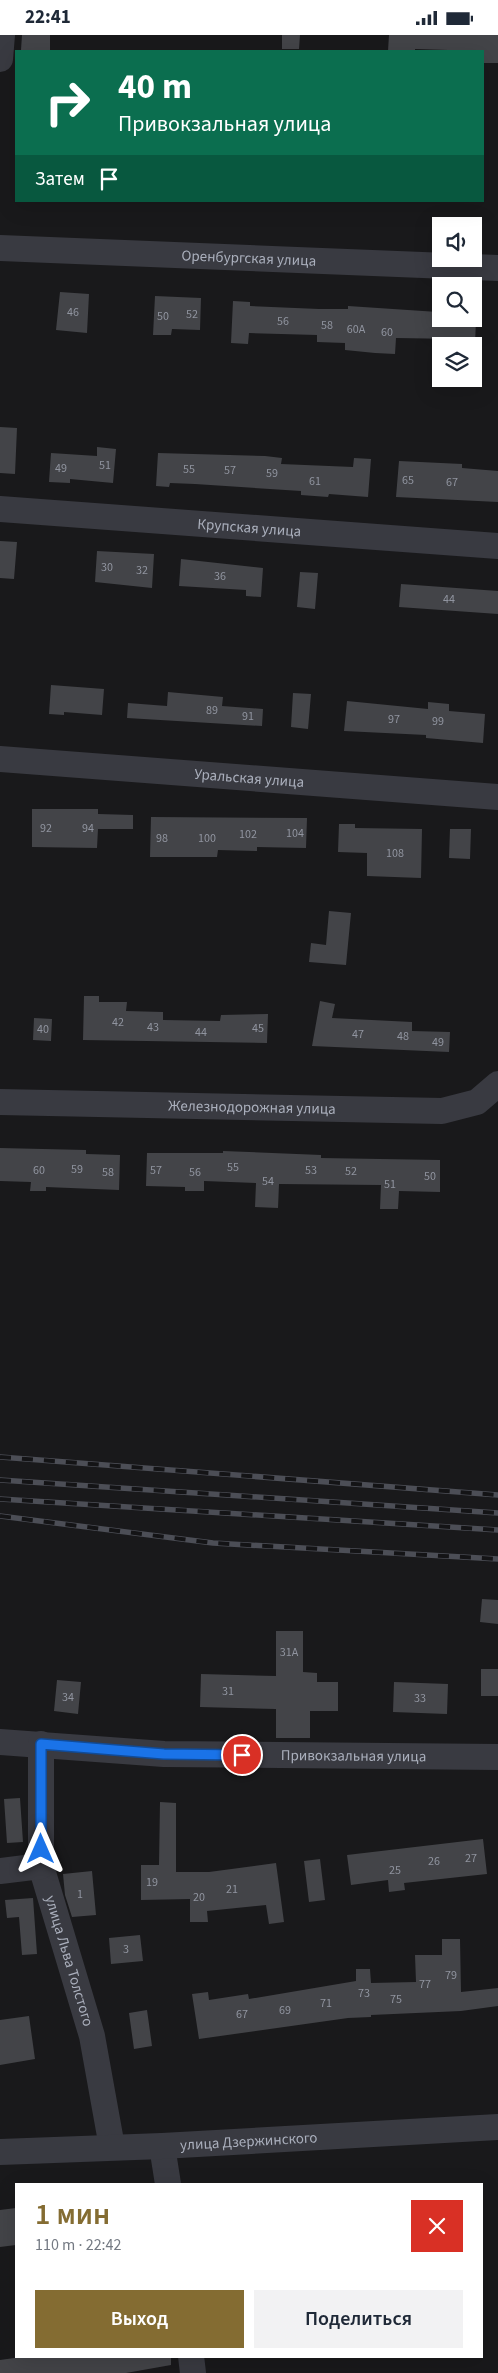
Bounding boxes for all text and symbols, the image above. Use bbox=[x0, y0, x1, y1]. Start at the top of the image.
text: 22:41 bbox=[25, 4, 71, 31]
text: 40 m bbox=[118, 62, 192, 112]
icon: right bbox=[35, 70, 100, 135]
text: Привокзальная улица bbox=[118, 108, 331, 140]
icon: arrive bbox=[95, 165, 123, 193]
text: Затем bbox=[35, 166, 85, 193]
map controls bbox=[432, 217, 482, 387]
button: sound bbox=[432, 217, 482, 267]
street label: Оренбургская улица bbox=[181, 245, 317, 271]
button: search bbox=[432, 277, 482, 327]
house number: 46 bbox=[67, 304, 79, 321]
house number: 52 bbox=[186, 306, 198, 323]
house number: 50 bbox=[157, 308, 169, 325]
house number: 56 bbox=[277, 313, 289, 330]
house number: 58 bbox=[321, 317, 333, 334]
house number: 60А bbox=[347, 321, 366, 338]
house number: 60 bbox=[381, 324, 393, 341]
button: layers bbox=[432, 337, 482, 387]
house number: 51 bbox=[99, 457, 111, 474]
house number: 49 bbox=[55, 460, 67, 477]
house number: 55 bbox=[183, 461, 195, 478]
house number: 57 bbox=[224, 462, 236, 479]
house number: 59 bbox=[266, 465, 278, 482]
house number: 65 bbox=[402, 472, 414, 489]
house number: 61 bbox=[309, 473, 321, 490]
house number: 67 bbox=[446, 474, 458, 491]
street label: Крупская улица bbox=[197, 513, 302, 542]
house number: 30 bbox=[101, 559, 113, 576]
house number: 32 bbox=[136, 562, 148, 579]
house number: 36 bbox=[214, 568, 226, 585]
house number: 44 bbox=[443, 591, 455, 608]
house number: 89 bbox=[206, 702, 218, 719]
house number: 91 bbox=[242, 708, 254, 725]
house number: 97 bbox=[388, 711, 400, 728]
house number: 99 bbox=[432, 713, 444, 730]
street label: Уральская улица bbox=[194, 763, 305, 793]
house number: 92 bbox=[40, 820, 52, 837]
house number: 94 bbox=[82, 820, 94, 837]
house number: 104 bbox=[286, 825, 304, 842]
house number: 102 bbox=[239, 826, 257, 843]
house number: 98 bbox=[156, 830, 168, 847]
house number: 100 bbox=[198, 830, 216, 847]
house number: 108 bbox=[386, 845, 404, 862]
house number: 42 bbox=[112, 1014, 124, 1031]
house number: 43 bbox=[147, 1019, 159, 1036]
house number: 45 bbox=[252, 1020, 264, 1037]
house number: 40 bbox=[37, 1021, 49, 1038]
house number: 44 bbox=[195, 1024, 207, 1041]
house number: 47 bbox=[352, 1026, 364, 1043]
house number: 48 bbox=[397, 1028, 409, 1045]
house number: 49 bbox=[432, 1034, 444, 1051]
street label: Железнодорожная улица bbox=[168, 1095, 336, 1119]
house number: 55 bbox=[227, 1159, 239, 1176]
house number: 59 bbox=[71, 1161, 83, 1178]
house number: 60 bbox=[33, 1162, 45, 1179]
house number: 57 bbox=[150, 1162, 162, 1179]
house number: 53 bbox=[305, 1162, 317, 1179]
house number: 52 bbox=[345, 1163, 357, 1180]
house number: 58 bbox=[102, 1164, 114, 1181]
house number: 56 bbox=[189, 1164, 201, 1181]
house number: 50 bbox=[424, 1168, 436, 1185]
house number: 54 bbox=[262, 1173, 274, 1190]
house number: 51 bbox=[384, 1176, 396, 1193]
house number: 31А bbox=[280, 1644, 299, 1661]
house number: 31 bbox=[222, 1683, 234, 1700]
house number: 34 bbox=[62, 1689, 74, 1706]
house number: 33 bbox=[414, 1690, 426, 1707]
pin bbox=[221, 1734, 263, 1776]
icon: arrive bbox=[228, 1741, 256, 1769]
street label: Привокзальная улица bbox=[281, 1745, 426, 1767]
position arrow bbox=[14, 1822, 66, 1874]
house number: 27 bbox=[465, 1850, 477, 1867]
house number: 26 bbox=[428, 1853, 440, 1870]
house number: 25 bbox=[389, 1862, 401, 1879]
house number: 19 bbox=[146, 1874, 158, 1891]
house number: 21 bbox=[226, 1881, 238, 1898]
house number: 1 bbox=[77, 1886, 83, 1903]
house number: 20 bbox=[193, 1889, 205, 1906]
street label: улица Льва Толстого bbox=[40, 1893, 99, 2029]
house number: 3 bbox=[123, 1941, 129, 1958]
house number: 79 bbox=[445, 1967, 457, 1984]
house number: 77 bbox=[419, 1976, 431, 1993]
house number: 73 bbox=[358, 1985, 370, 2002]
house number: 75 bbox=[390, 1991, 402, 2008]
house number: 71 bbox=[320, 1995, 332, 2012]
house number: 69 bbox=[279, 2002, 291, 2019]
house number: 67 bbox=[236, 2006, 248, 2023]
street label: улица Дзержинского bbox=[179, 2127, 318, 2155]
text: 1 мин bbox=[35, 2193, 110, 2236]
button: close bbox=[411, 2200, 463, 2252]
text: 110 m · 22:42 bbox=[35, 2234, 122, 2256]
button: Выход bbox=[35, 2290, 244, 2348]
button: Поделиться bbox=[254, 2290, 463, 2348]

